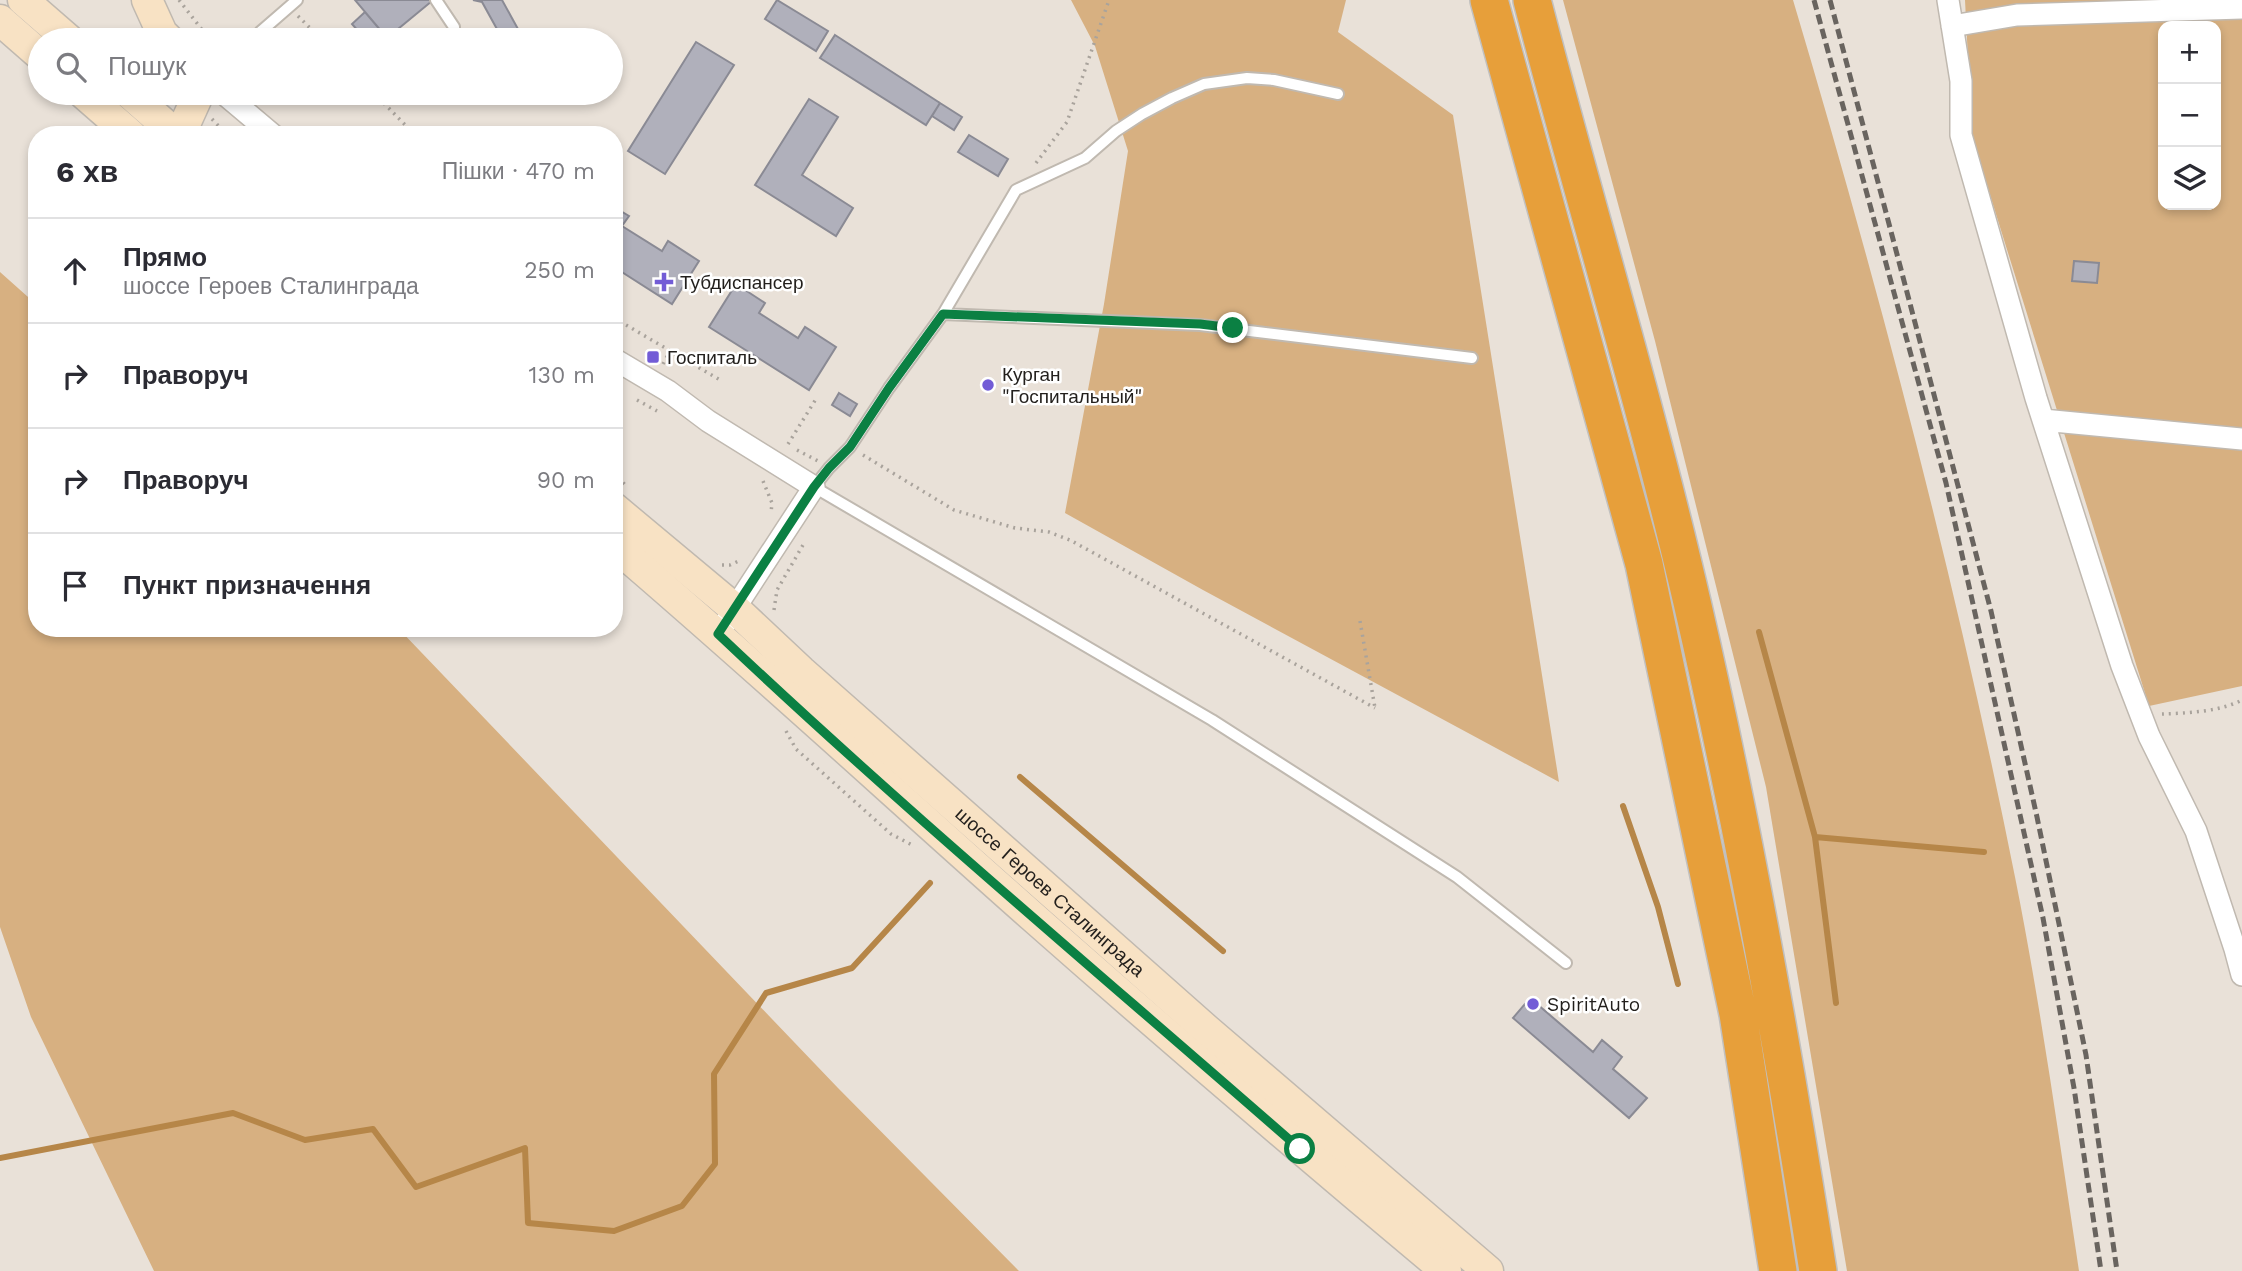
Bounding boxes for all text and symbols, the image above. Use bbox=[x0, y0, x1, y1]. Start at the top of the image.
map controls bbox=[2158, 21, 2221, 210]
button: + bbox=[2158, 21, 2221, 84]
search box bbox=[28, 28, 623, 105]
icon: search bbox=[52, 48, 90, 86]
text: Пошук bbox=[108, 51, 186, 81]
button: − bbox=[2158, 84, 2221, 147]
button: layers bbox=[2158, 147, 2221, 210]
text: 6 хв bbox=[56, 154, 118, 189]
text: Пішки · 470 m bbox=[442, 158, 595, 185]
text: Прямо bbox=[123, 242, 207, 272]
icon: ahead bbox=[56, 252, 94, 290]
text: 250 m bbox=[524, 257, 595, 284]
place label: Тубдиспансер bbox=[680, 271, 803, 294]
marker: Тубдиспансер bbox=[654, 272, 674, 292]
text: шоссе Героев Сталинграда bbox=[123, 273, 419, 300]
route end bbox=[1217, 312, 1248, 343]
place label: Госпиталь bbox=[667, 346, 757, 369]
marker: Госпиталь bbox=[645, 349, 661, 365]
icon: right bbox=[56, 357, 94, 395]
text: Праворуч bbox=[123, 360, 249, 390]
text: 130 m bbox=[529, 362, 595, 389]
place label: Курган "Госпитальный" bbox=[1002, 363, 1142, 408]
marker: Курган "Госпитальный" bbox=[980, 377, 996, 393]
icon: right bbox=[56, 462, 94, 500]
text: Праворуч bbox=[123, 465, 249, 495]
text: 90 m bbox=[537, 467, 595, 494]
icon: arrive bbox=[56, 567, 94, 605]
text: Пункт призначення bbox=[123, 570, 371, 600]
street label: шоссе Героев Сталинграда bbox=[951, 802, 1150, 982]
place label: SpiritAuto bbox=[1547, 993, 1640, 1016]
marker: SpiritAuto bbox=[1525, 996, 1541, 1012]
route start bbox=[1284, 1133, 1315, 1164]

